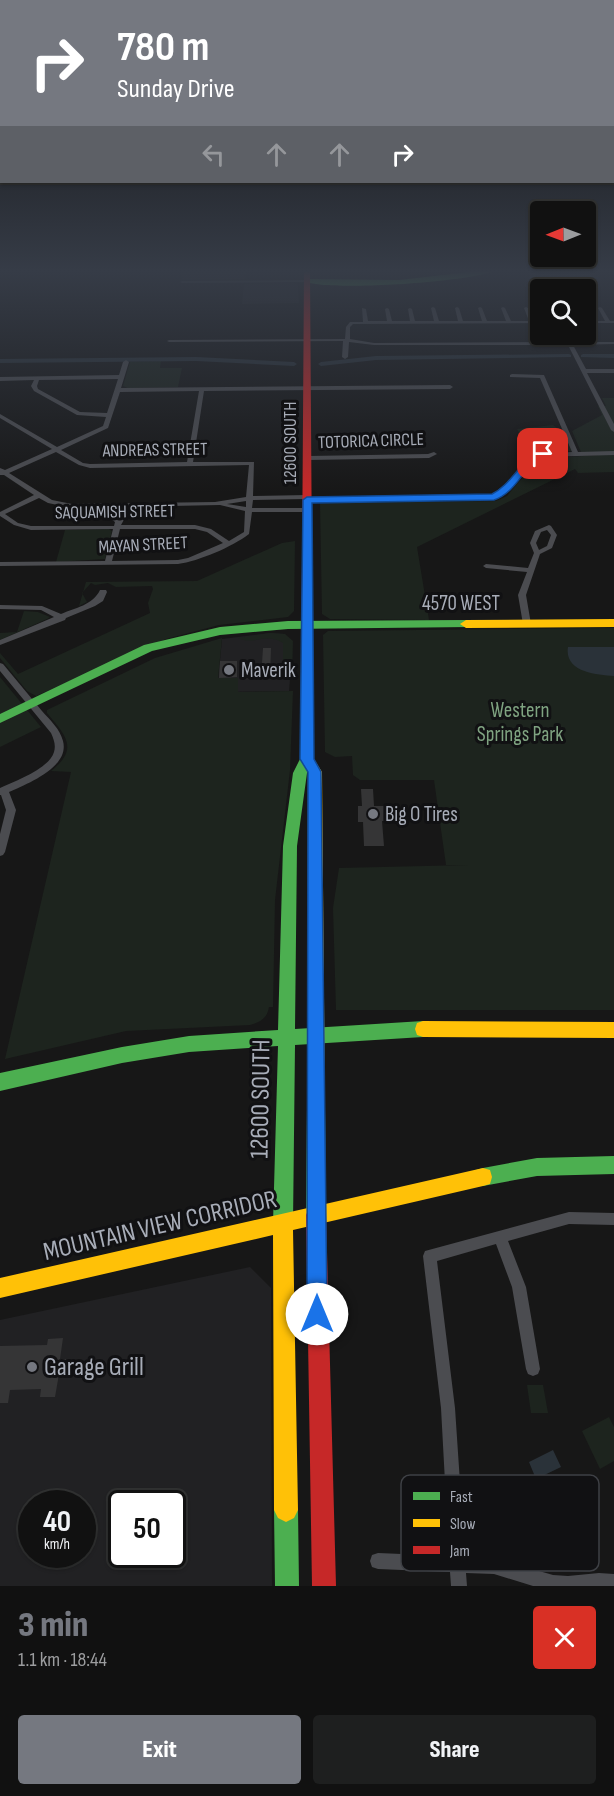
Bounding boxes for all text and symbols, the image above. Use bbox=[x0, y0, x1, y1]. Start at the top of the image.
text: 780 m bbox=[117, 22, 209, 73]
icon: right bbox=[18, 24, 96, 102]
text: Sunday Drive bbox=[117, 73, 235, 105]
icon: left bbox=[197, 138, 230, 171]
icon: ahead bbox=[260, 138, 293, 171]
icon: ahead bbox=[323, 138, 356, 171]
icon: right bbox=[386, 138, 419, 171]
north arrow bbox=[530, 201, 596, 267]
map controls bbox=[530, 201, 596, 345]
button: search bbox=[530, 279, 596, 345]
street label: 12600 SOUTH bbox=[280, 402, 301, 484]
pin bbox=[517, 428, 568, 479]
street label: TOTORICA CIRCLE bbox=[318, 429, 424, 453]
icon: arrive bbox=[526, 437, 559, 470]
street label: ANDREAS STREET bbox=[101, 439, 208, 461]
street label: SAQUAMISH STREET bbox=[55, 500, 175, 524]
street label: MAYAN STREET bbox=[98, 532, 188, 558]
street label: 4570 WEST bbox=[422, 591, 500, 616]
place label: Maverik bbox=[241, 658, 296, 683]
marker: Maverik bbox=[222, 663, 236, 677]
park label: Western Springs Park bbox=[477, 698, 563, 747]
place label: Big O Tires bbox=[385, 802, 458, 827]
marker: Big O Tires bbox=[366, 807, 380, 821]
street label: 12600 SOUTH bbox=[244, 1039, 278, 1159]
street label: MOUNTAIN VIEW CORRIDOR bbox=[40, 1184, 280, 1268]
position arrow bbox=[285, 1282, 349, 1346]
place label: Garage Grill bbox=[44, 1352, 144, 1383]
marker: Garage Grill bbox=[25, 1360, 39, 1374]
legend bbox=[401, 1475, 599, 1571]
text: Fast bbox=[450, 1488, 473, 1507]
speed limit sign: 50 bbox=[108, 1490, 186, 1568]
text: 40 bbox=[43, 1504, 71, 1540]
text: Slow bbox=[450, 1515, 475, 1534]
text: km/h bbox=[44, 1535, 70, 1554]
text: Jam bbox=[449, 1542, 470, 1561]
text: 3 min bbox=[18, 1604, 88, 1647]
button: close bbox=[533, 1606, 596, 1669]
text: 1.1 km · 18:44 bbox=[18, 1648, 107, 1672]
button: Exit bbox=[18, 1715, 301, 1784]
button: Share bbox=[313, 1715, 596, 1784]

